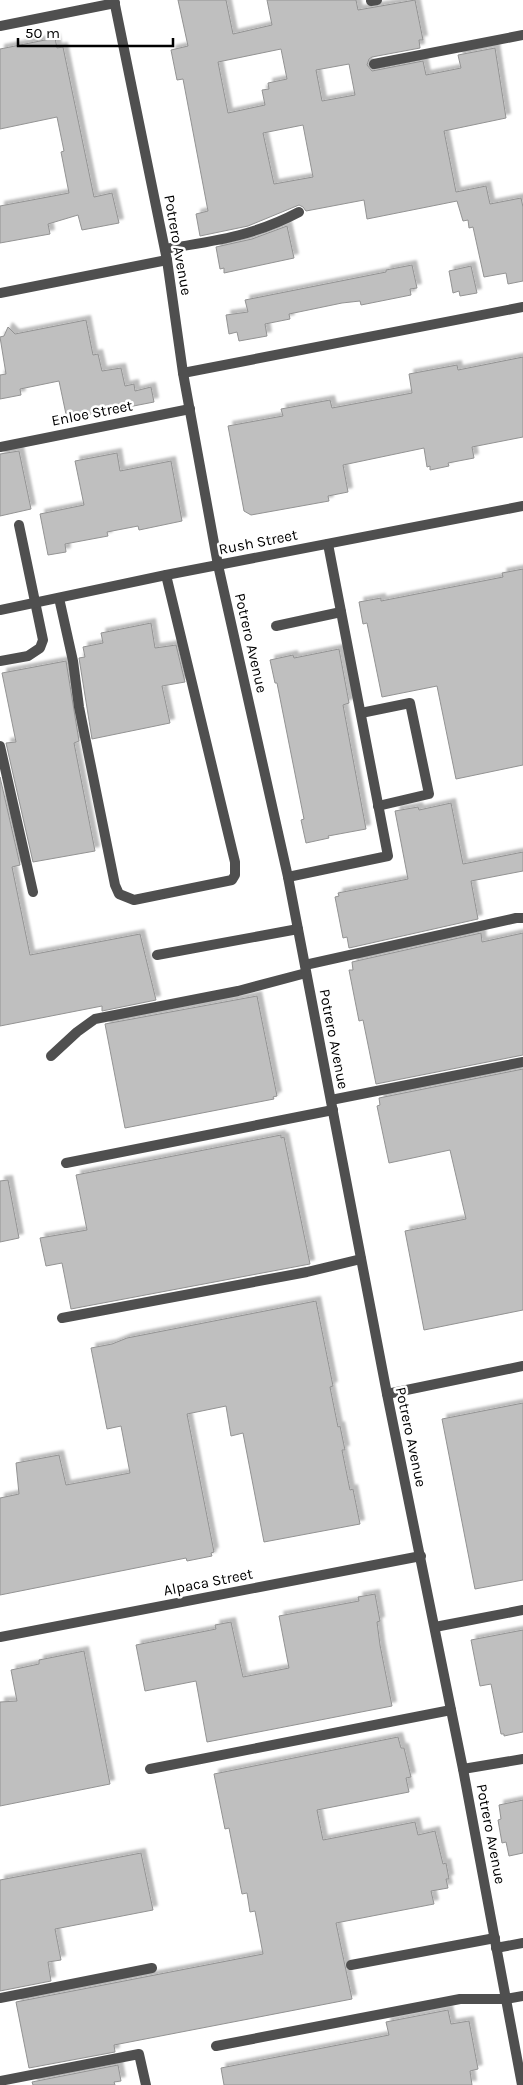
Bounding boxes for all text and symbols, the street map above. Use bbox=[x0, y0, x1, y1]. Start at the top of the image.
scale bar bbox=[18, 15, 172, 47]
text: 50 m bbox=[25, 24, 60, 42]
street label: Potrero Avenue bbox=[160, 193, 196, 297]
street label: Enloe Street bbox=[50, 396, 134, 430]
street label: Rush Street bbox=[217, 525, 299, 558]
street label: Potrero Avenue bbox=[231, 591, 271, 695]
street label: Potrero Avenue bbox=[315, 987, 353, 1091]
street label: Potrero Avenue bbox=[392, 1385, 430, 1489]
street label: Alpaca Street bbox=[162, 1564, 255, 1599]
street label: Potrero Avenue bbox=[472, 1782, 510, 1886]

